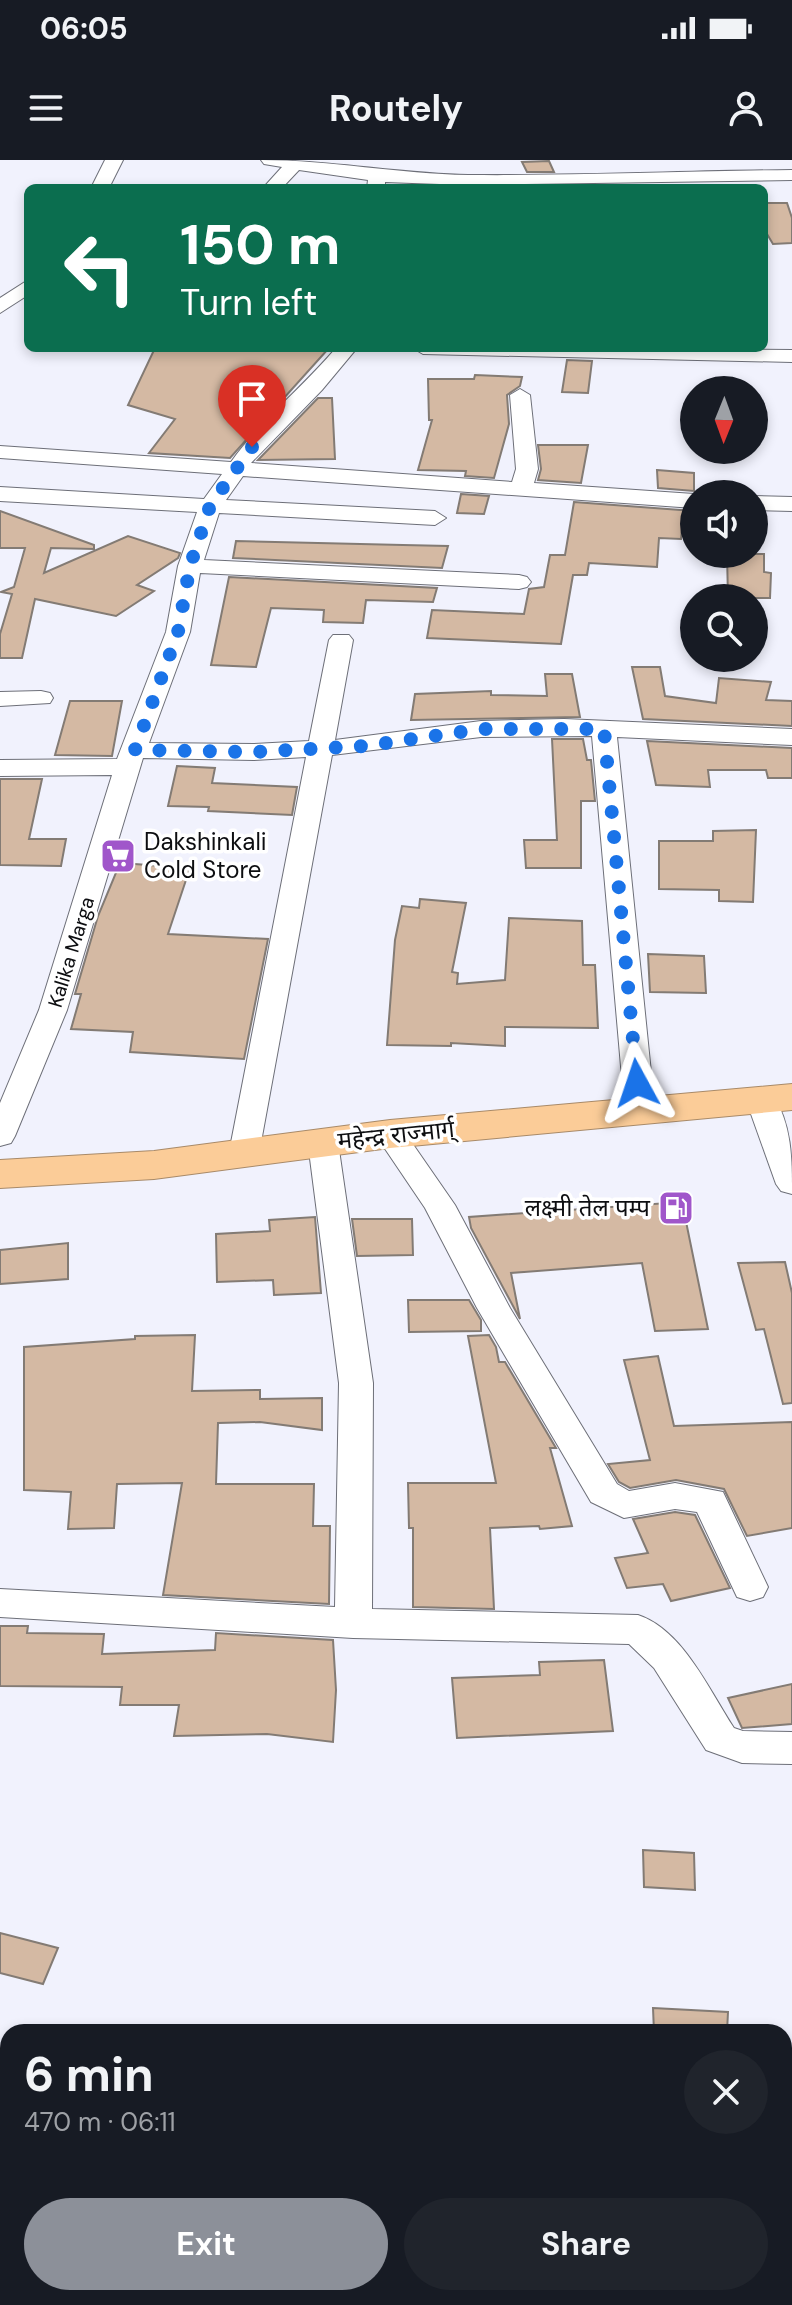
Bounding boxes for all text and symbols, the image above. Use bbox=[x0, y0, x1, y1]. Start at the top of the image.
text: 06:05 bbox=[40, 9, 128, 48]
text: Routely bbox=[329, 85, 463, 132]
icon: menu bbox=[24, 86, 68, 130]
icon: person bbox=[724, 86, 768, 130]
text: 150 m bbox=[180, 208, 341, 281]
icon: left bbox=[48, 216, 152, 320]
text: Turn left bbox=[180, 279, 317, 326]
pin bbox=[218, 365, 286, 447]
north arrow bbox=[680, 376, 768, 464]
map controls bbox=[680, 376, 768, 672]
icon: arrive bbox=[230, 377, 274, 421]
button: sound bbox=[680, 480, 768, 568]
button: search bbox=[680, 584, 768, 672]
place label: Dakshinkali Cold Store bbox=[144, 826, 267, 885]
supermarket icon: Dakshinkali Cold Store bbox=[99, 837, 137, 875]
street label: Kalika Marga bbox=[42, 893, 100, 1011]
position arrow bbox=[595, 1041, 679, 1125]
street label: महेन्द्र राज्मार्ग् bbox=[336, 1113, 460, 1156]
fuel station icon: लक्ष्मी तेल पम्प bbox=[657, 1189, 695, 1227]
place label: लक्ष्मी तेल पम्प bbox=[525, 1192, 650, 1223]
text: 6 min bbox=[24, 2043, 154, 2106]
button: close bbox=[684, 2050, 768, 2134]
text: 470 m · 06:11 bbox=[24, 2105, 176, 2139]
button: Exit bbox=[24, 2198, 388, 2290]
button: Share bbox=[404, 2198, 768, 2290]

